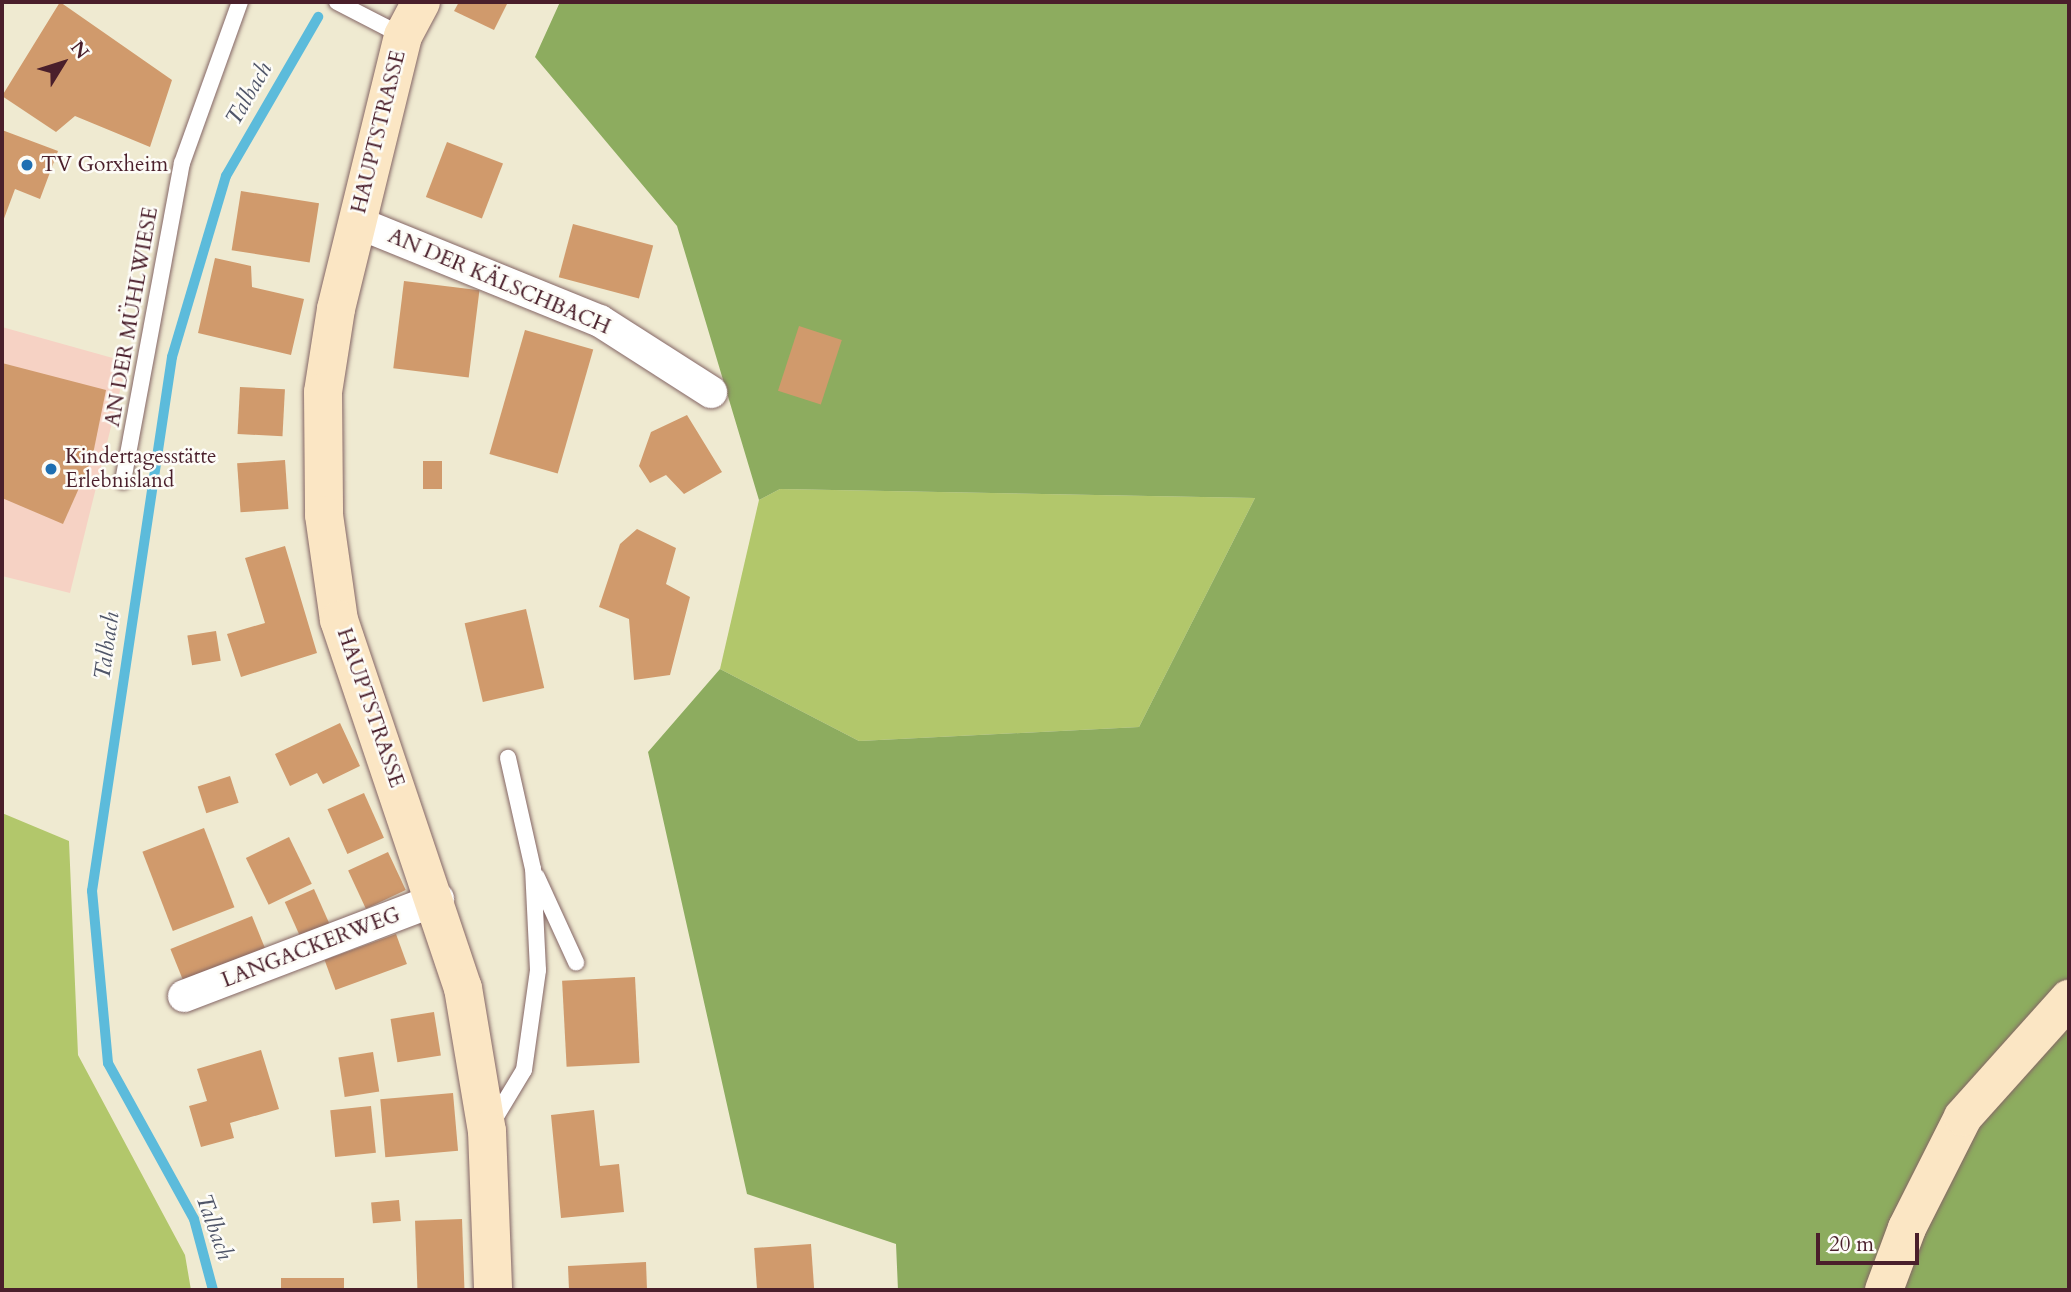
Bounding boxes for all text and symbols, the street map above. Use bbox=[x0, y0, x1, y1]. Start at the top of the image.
north arrow bbox=[28, 28, 98, 98]
text: N bbox=[64, 36, 95, 65]
street label: HAUPTSTRASSE bbox=[347, 48, 411, 216]
water label: Talbach bbox=[220, 57, 278, 131]
place label: TV Gorxheim bbox=[41, 152, 168, 178]
marker: TV Gorxheim bbox=[19, 157, 35, 173]
street label: AN DER MÜHLWIESE bbox=[100, 205, 164, 429]
street label: AN DER KÄLSCHBACH bbox=[384, 224, 614, 340]
place label: Kindertagesstätte Erlebnisland bbox=[65, 444, 217, 494]
marker: Kindertagesstätte Erlebnisland bbox=[43, 461, 59, 477]
water label: Talbach bbox=[89, 610, 125, 682]
street label: HAUPTSTRASSE bbox=[331, 625, 409, 791]
street label: LANGACKERWEG bbox=[218, 902, 404, 994]
water label: Talbach bbox=[189, 1190, 239, 1264]
scale bar bbox=[1819, 1218, 1922, 1262]
text: 20 m bbox=[1829, 1230, 1874, 1259]

